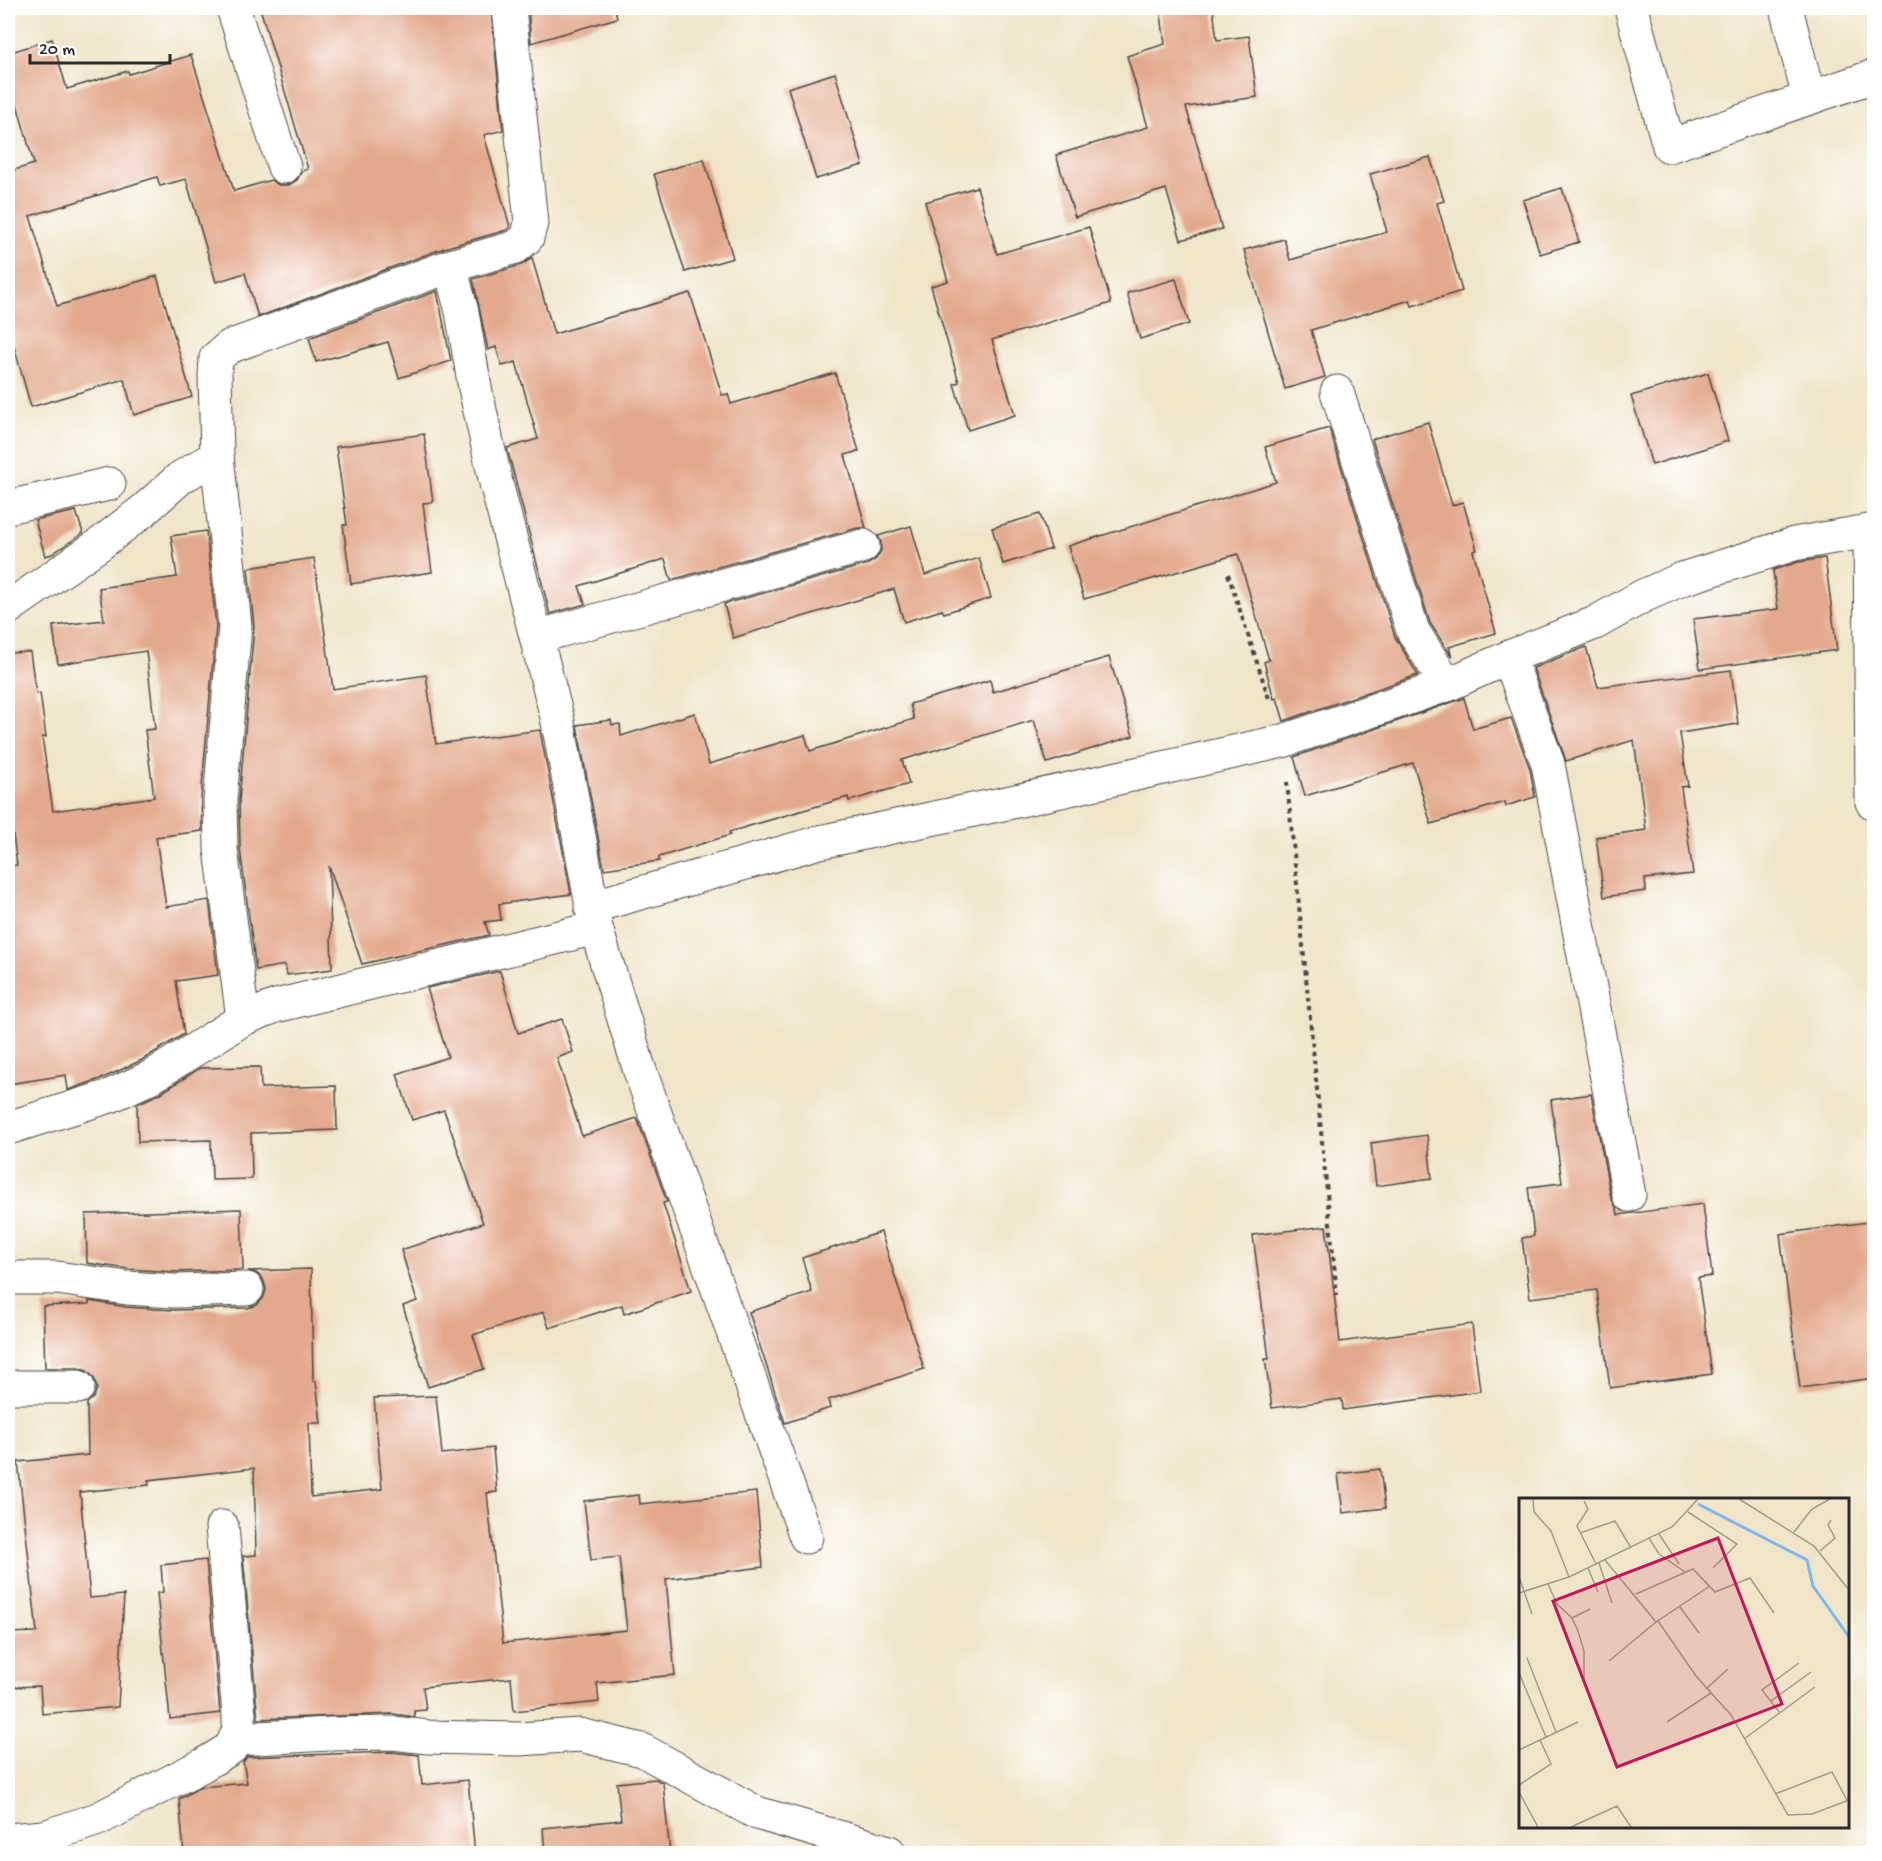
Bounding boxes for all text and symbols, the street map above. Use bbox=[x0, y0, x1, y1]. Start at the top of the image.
scale bar bbox=[30, 27, 170, 65]
text: 20 m bbox=[39, 40, 75, 61]
inset map bbox=[1519, 1498, 1849, 1828]

